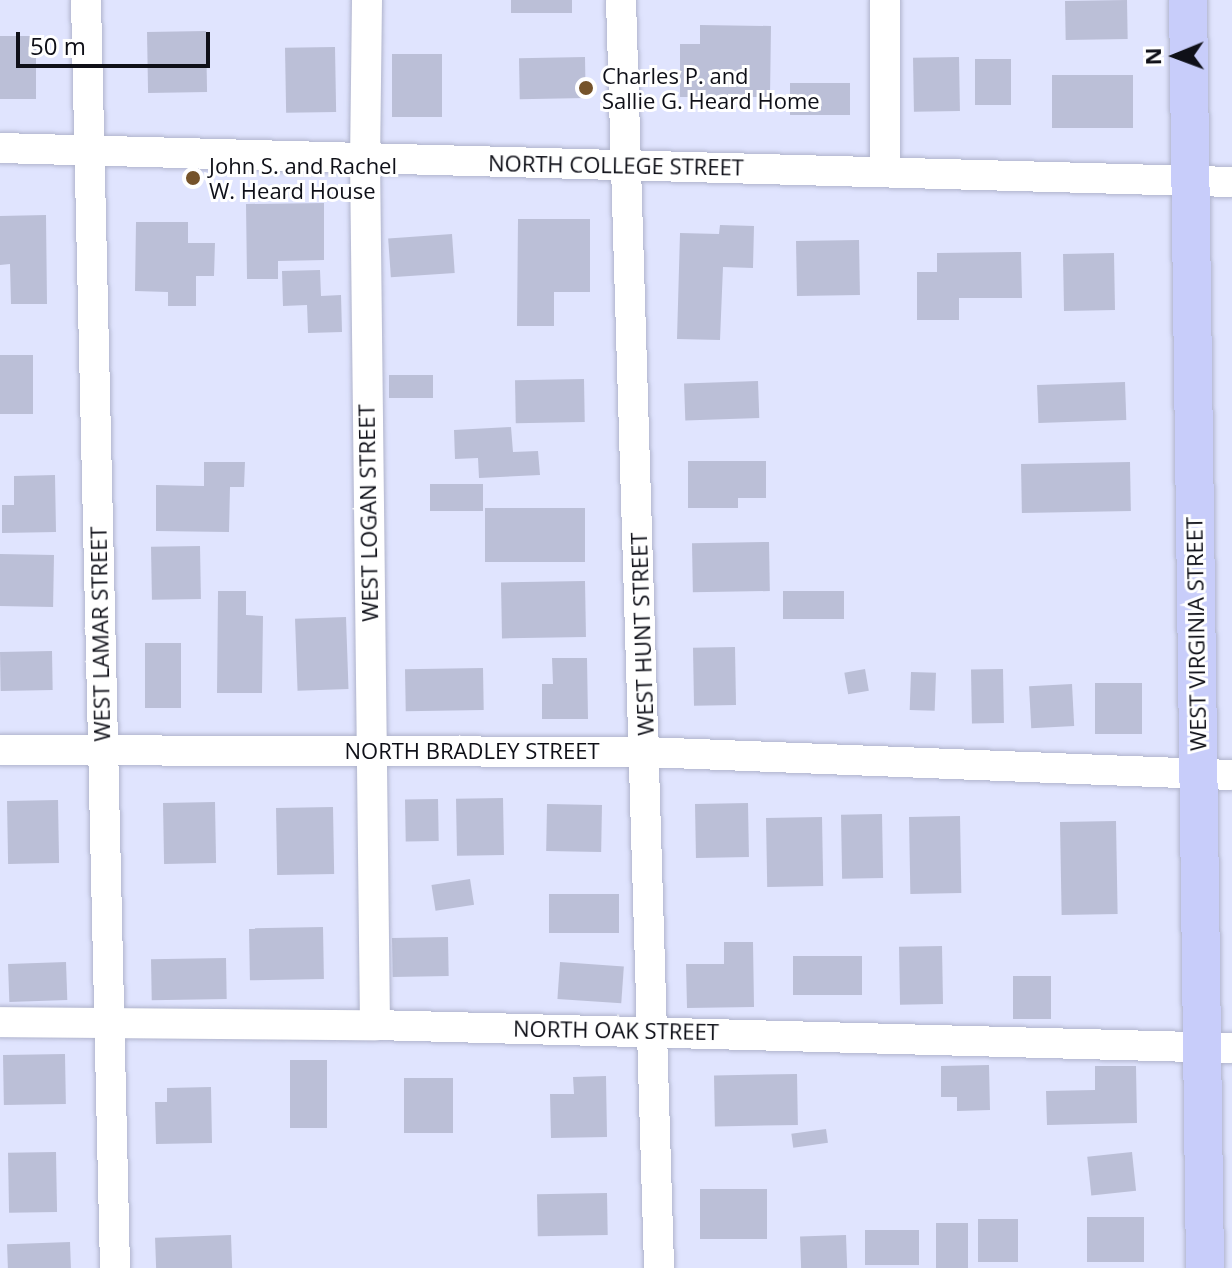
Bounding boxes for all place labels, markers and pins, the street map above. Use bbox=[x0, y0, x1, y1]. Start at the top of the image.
place label: Charles P. and Sallie G. Heard Home bbox=[602, 62, 820, 114]
marker: Charles P. and Sallie G. Heard Home bbox=[577, 79, 595, 97]
place label: John S. and Rachel W. Heard House bbox=[209, 152, 397, 204]
marker: John S. and Rachel W. Heard House bbox=[184, 169, 202, 187]

